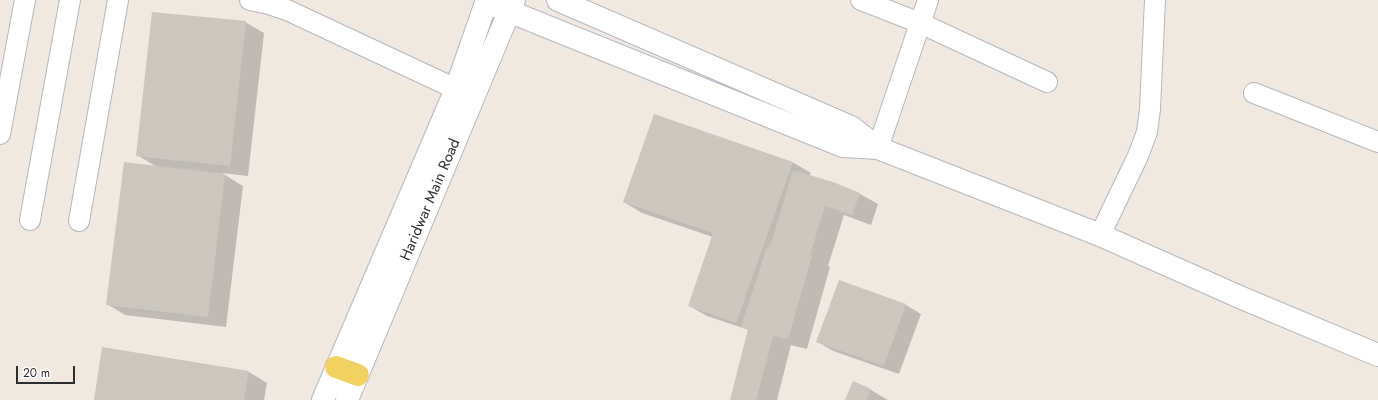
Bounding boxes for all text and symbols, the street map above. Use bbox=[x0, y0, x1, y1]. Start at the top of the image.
street label: Haridwar Main Road bbox=[397, 136, 465, 264]
scale bar bbox=[18, 358, 77, 384]
text: 20 m bbox=[23, 364, 50, 382]

